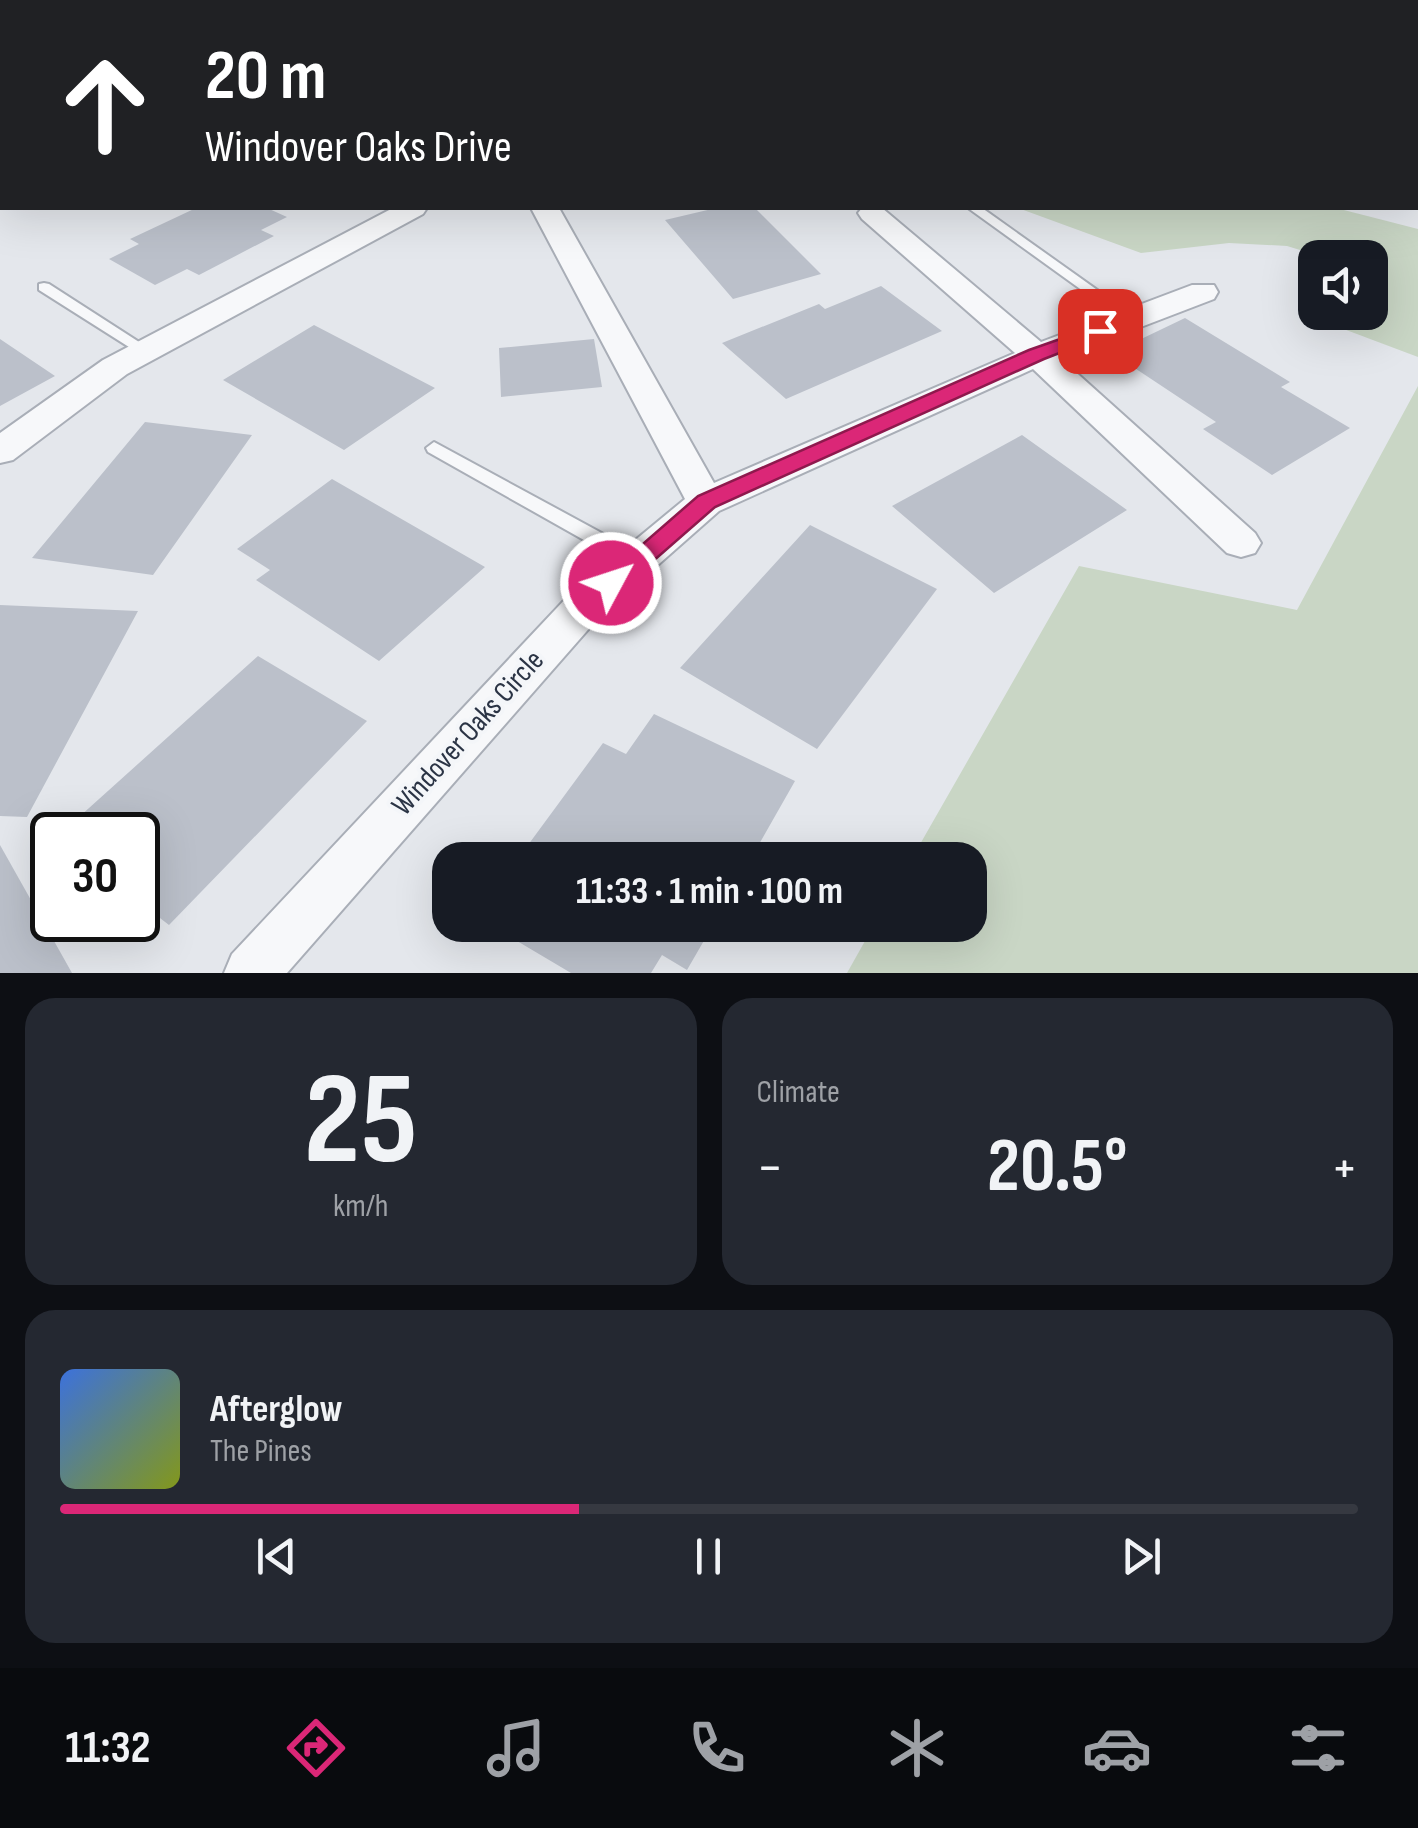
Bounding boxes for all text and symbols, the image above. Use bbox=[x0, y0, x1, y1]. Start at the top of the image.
text: 20 m bbox=[205, 35, 326, 119]
icon: ahead bbox=[40, 40, 170, 170]
text: Windover Oaks Drive bbox=[205, 120, 512, 175]
map controls bbox=[1298, 240, 1388, 330]
button: sound bbox=[1298, 240, 1388, 330]
pin bbox=[1058, 289, 1143, 374]
icon: arrive bbox=[1073, 304, 1128, 359]
position arrow bbox=[559, 531, 663, 635]
street label: Windover Oaks Circle bbox=[384, 643, 552, 823]
speed limit sign: 30 bbox=[30, 812, 160, 942]
text: 11:33 · 1 min · 100 m bbox=[576, 869, 843, 914]
text: 25 bbox=[304, 1044, 418, 1200]
text: Climate bbox=[757, 1073, 840, 1112]
text: 20.5° bbox=[987, 1122, 1127, 1213]
text: − bbox=[757, 1135, 783, 1202]
text: + bbox=[1331, 1135, 1358, 1202]
text: km/h bbox=[333, 1187, 388, 1226]
text: Afterglow bbox=[210, 1387, 343, 1432]
text: The Pines bbox=[210, 1432, 312, 1471]
icon: previous bbox=[249, 1529, 304, 1584]
icon: pause bbox=[681, 1529, 736, 1584]
icon: next bbox=[1114, 1529, 1169, 1584]
icon: directions bbox=[281, 1713, 351, 1783]
icon: music bbox=[481, 1713, 551, 1783]
icon: phone bbox=[682, 1713, 752, 1783]
icon: climate bbox=[882, 1713, 952, 1783]
icon: car bbox=[1082, 1713, 1152, 1783]
icon: filters bbox=[1283, 1713, 1353, 1783]
text: 11:32 bbox=[65, 1721, 150, 1776]

